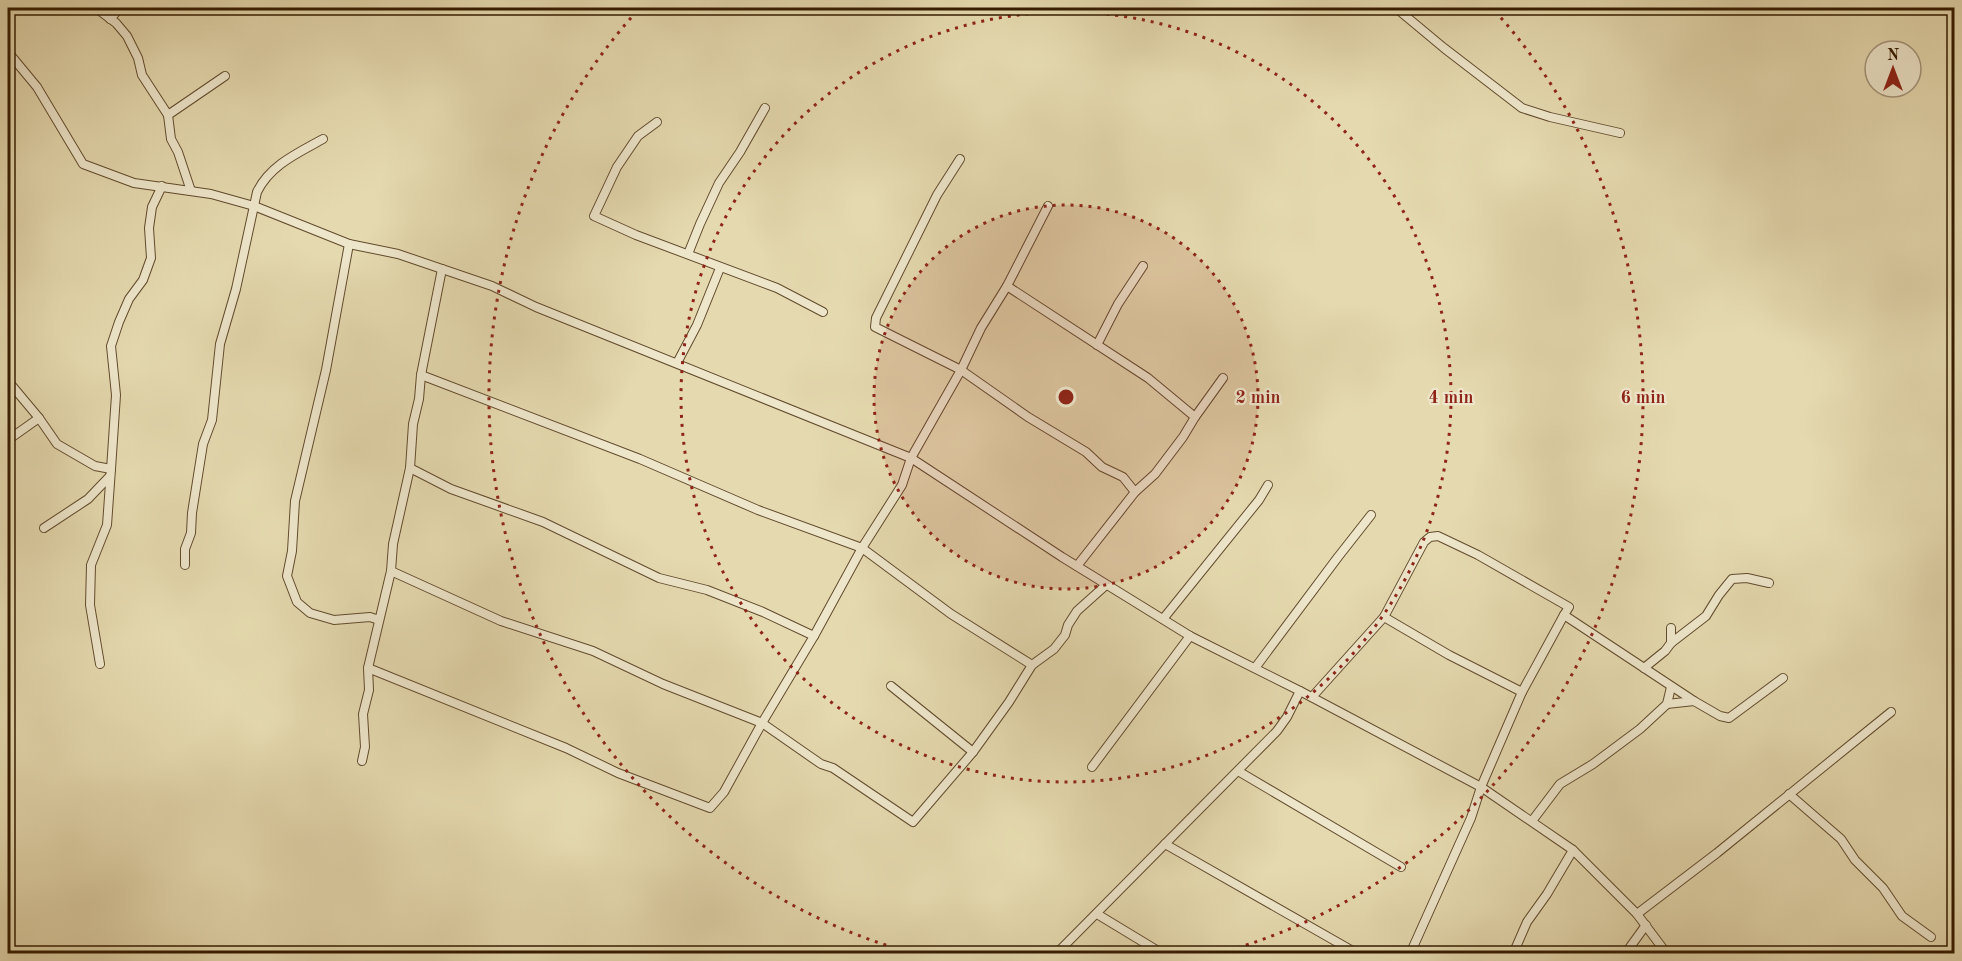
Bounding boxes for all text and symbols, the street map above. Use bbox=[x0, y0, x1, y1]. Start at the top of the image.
north arrow bbox=[1863, 39, 1923, 99]
text: N bbox=[1887, 48, 1900, 64]
centre of rings bbox=[1056, 387, 1076, 407]
text: 2 min bbox=[1235, 389, 1281, 407]
text: 4 min bbox=[1428, 389, 1474, 407]
text: 6 min bbox=[1620, 389, 1666, 407]

